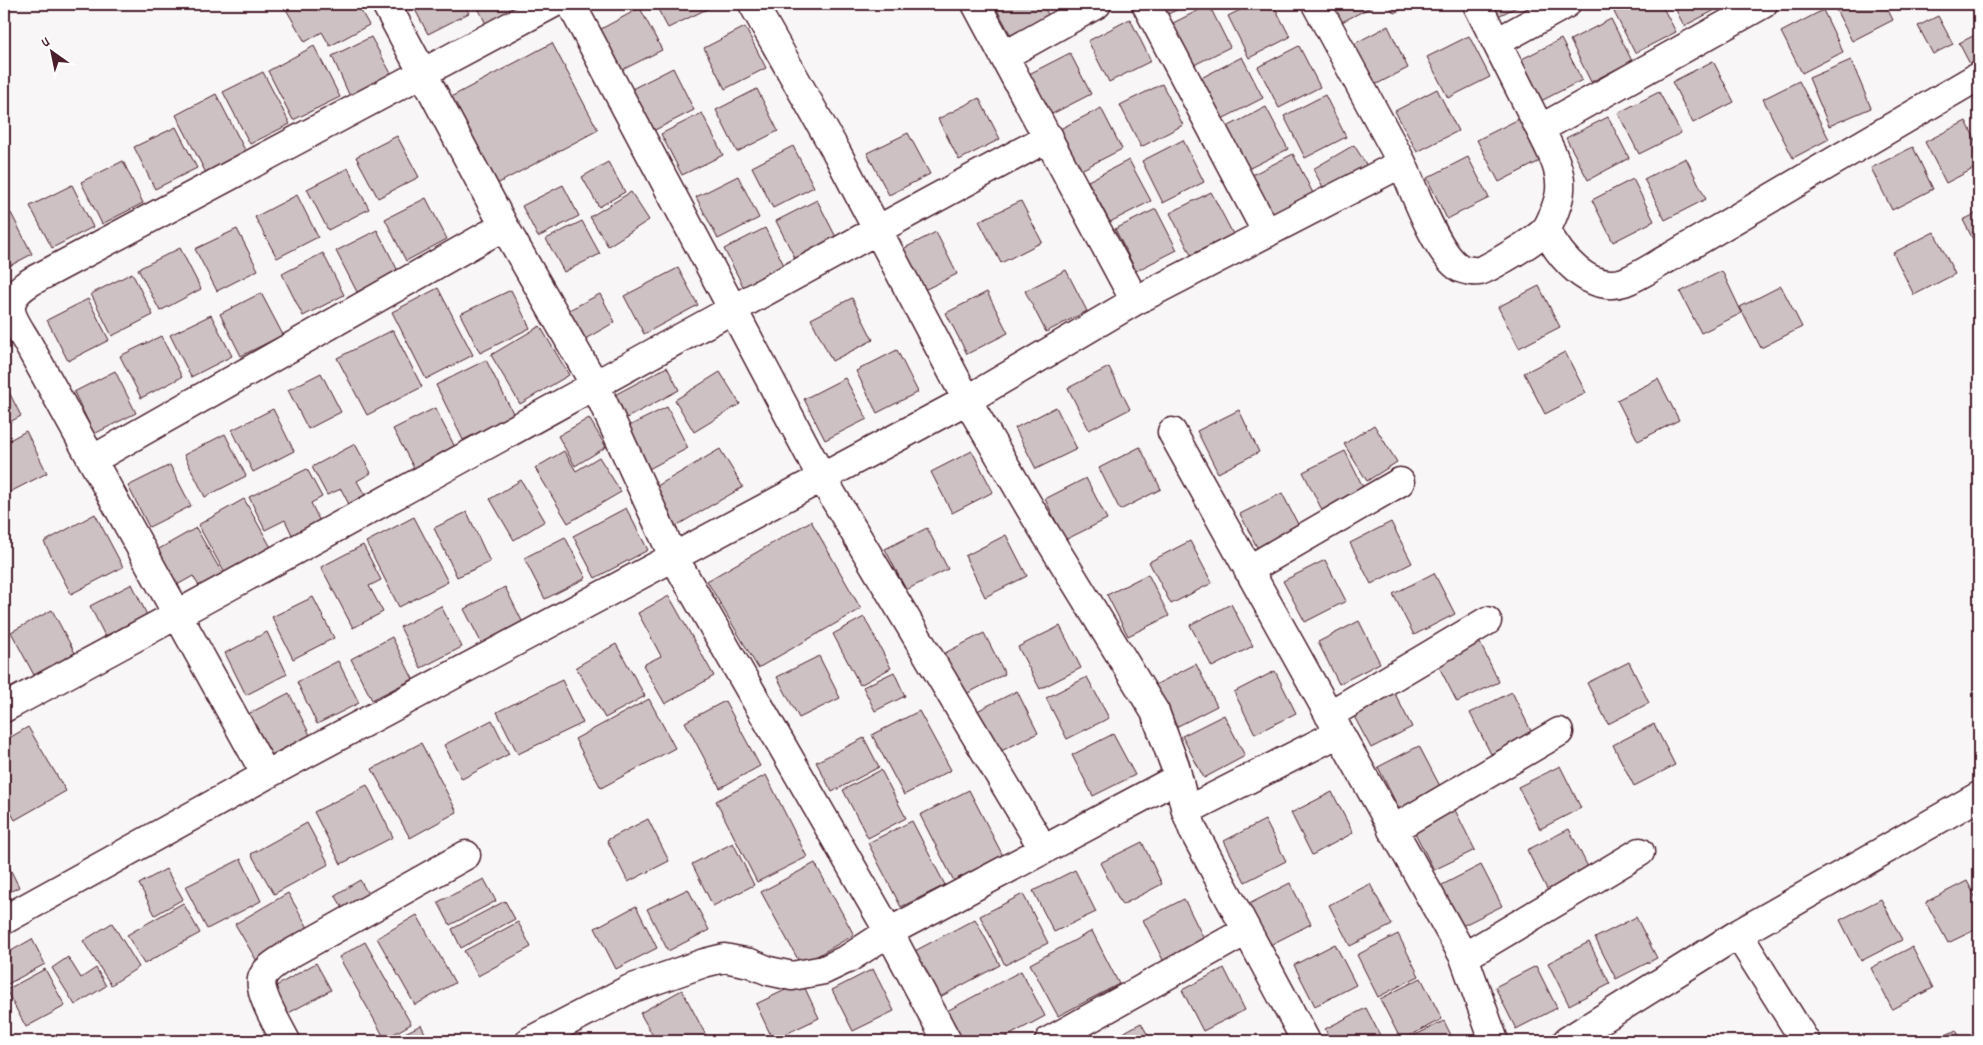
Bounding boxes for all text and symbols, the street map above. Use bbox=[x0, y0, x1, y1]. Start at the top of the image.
north arrow bbox=[28, 28, 78, 78]
text: U bbox=[38, 32, 54, 53]

